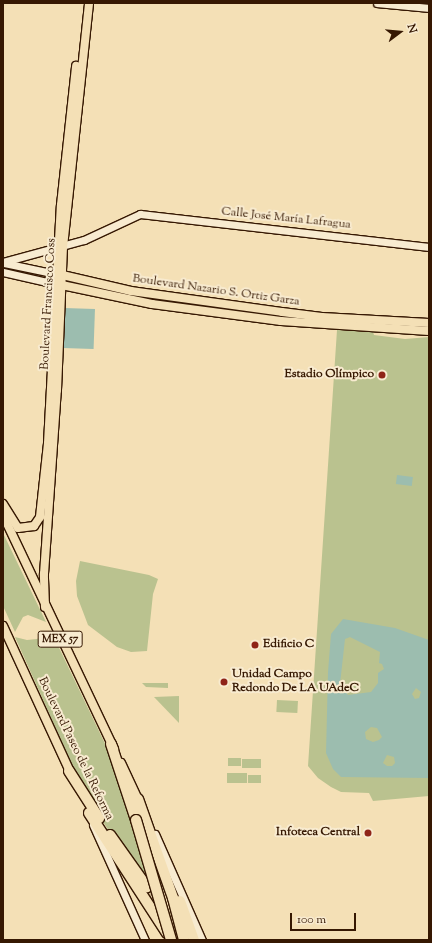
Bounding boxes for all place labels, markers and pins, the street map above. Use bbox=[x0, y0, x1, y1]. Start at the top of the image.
place label: Estadio Olímpico bbox=[285, 368, 374, 382]
marker: Estadio Olímpico bbox=[377, 370, 387, 380]
place label: Edificio C bbox=[263, 638, 315, 652]
marker: Edificio C bbox=[250, 640, 260, 650]
place label: Unidad Campo Redondo De LA UAdeC bbox=[232, 668, 359, 696]
marker: Unidad Campo Redondo De LA UAdeC bbox=[219, 677, 229, 687]
place label: Infoteca Central bbox=[276, 826, 360, 840]
marker: Infoteca Central bbox=[363, 828, 373, 838]

